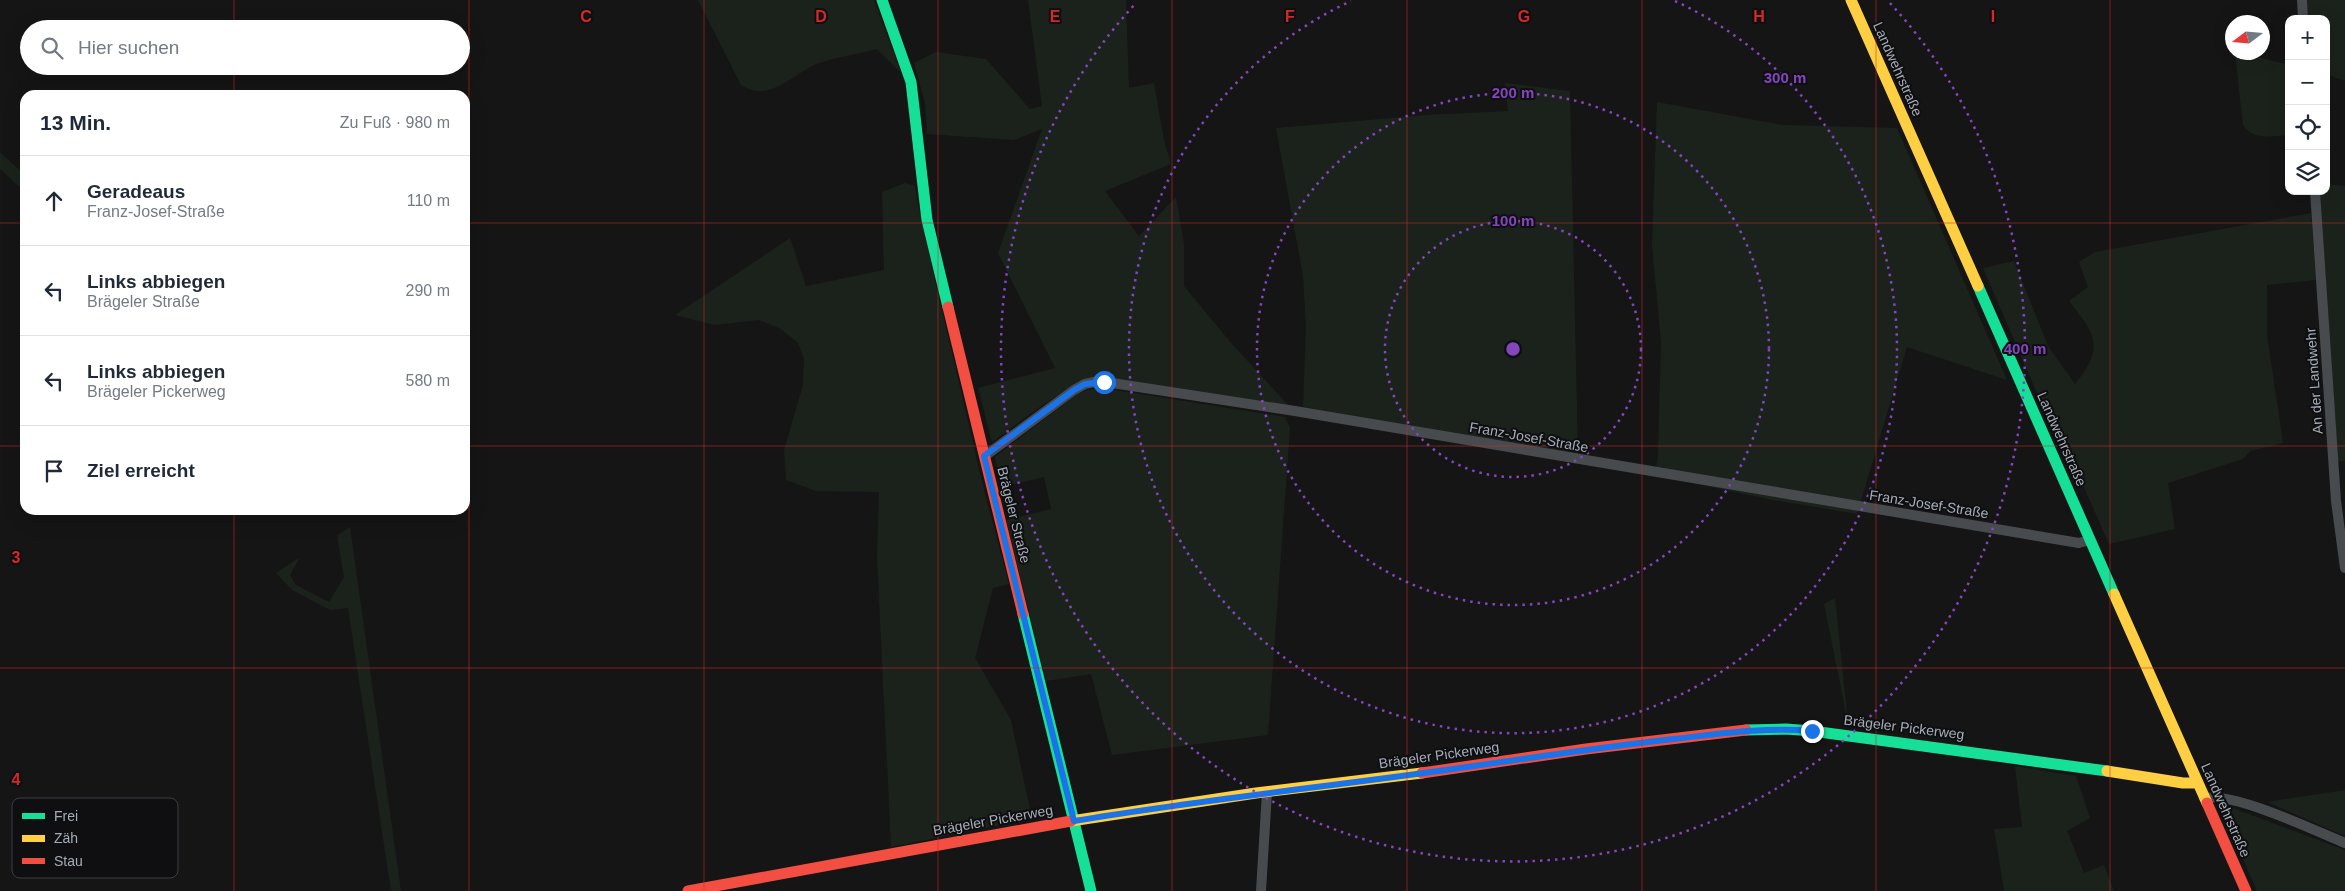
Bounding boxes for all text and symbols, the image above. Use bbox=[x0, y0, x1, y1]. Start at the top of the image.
text: C bbox=[580, 8, 592, 25]
text: D bbox=[815, 8, 827, 25]
text: E bbox=[1050, 8, 1061, 25]
text: F bbox=[1285, 8, 1295, 25]
text: G bbox=[1518, 8, 1530, 25]
text: H bbox=[1753, 8, 1765, 25]
text: I bbox=[1991, 8, 1995, 25]
north arrow bbox=[2225, 15, 2270, 60]
map controls bbox=[2285, 15, 2330, 195]
button: + bbox=[2285, 15, 2330, 60]
search box bbox=[20, 20, 470, 75]
street label: Landwehrstraße bbox=[1870, 20, 1926, 119]
icon: search bbox=[38, 34, 66, 62]
text: Hier suchen bbox=[78, 37, 179, 58]
button: − bbox=[2285, 60, 2330, 105]
text: 300 m bbox=[1764, 69, 1806, 86]
text: 200 m bbox=[1492, 84, 1534, 101]
button: locate bbox=[2285, 105, 2330, 150]
text: 13 Min. bbox=[40, 111, 111, 134]
text: Zu Fuß · 980 m bbox=[340, 114, 450, 131]
button: layers bbox=[2285, 150, 2330, 195]
text: Geradeaus bbox=[87, 181, 185, 202]
icon: ahead bbox=[40, 187, 68, 215]
text: 110 m bbox=[407, 192, 450, 209]
text: Franz-Josef-Straße bbox=[87, 203, 225, 220]
text: 100 m bbox=[1492, 212, 1534, 229]
text: Links abbiegen bbox=[87, 271, 225, 292]
icon: left bbox=[40, 277, 68, 305]
text: 290 m bbox=[406, 282, 450, 299]
text: Brägeler Straße bbox=[87, 293, 200, 310]
street label: An der Landwehr bbox=[2302, 327, 2326, 435]
centre of rings bbox=[1504, 340, 1522, 358]
text: 400 m bbox=[2004, 340, 2046, 357]
text: Links abbiegen bbox=[87, 361, 225, 382]
icon: left bbox=[40, 367, 68, 395]
route start bbox=[1093, 371, 1116, 394]
text: 580 m bbox=[406, 372, 450, 389]
text: Brägeler Pickerweg bbox=[87, 383, 226, 400]
street label: Landwehrstraße bbox=[2034, 390, 2090, 489]
street label: Franz-Josef-Straße bbox=[1468, 419, 1590, 455]
icon: arrive bbox=[40, 457, 68, 485]
text: Ziel erreicht bbox=[87, 460, 195, 481]
street label: Brägeler Straße bbox=[994, 465, 1034, 565]
street label: Franz-Josef-Straße bbox=[1868, 487, 1990, 521]
text: 3 bbox=[12, 549, 21, 566]
street label: Brägeler Pickerweg bbox=[1843, 712, 1965, 742]
route end bbox=[1801, 720, 1824, 743]
street label: Brägeler Pickerweg bbox=[1378, 739, 1500, 771]
street label: Landwehrstraße bbox=[2198, 761, 2254, 860]
text: 4 bbox=[12, 771, 21, 788]
legend bbox=[12, 798, 178, 878]
street label: Brägeler Pickerweg bbox=[932, 802, 1054, 838]
text: Frei bbox=[54, 808, 78, 824]
text: Zäh bbox=[54, 830, 78, 846]
text: Stau bbox=[54, 853, 83, 869]

